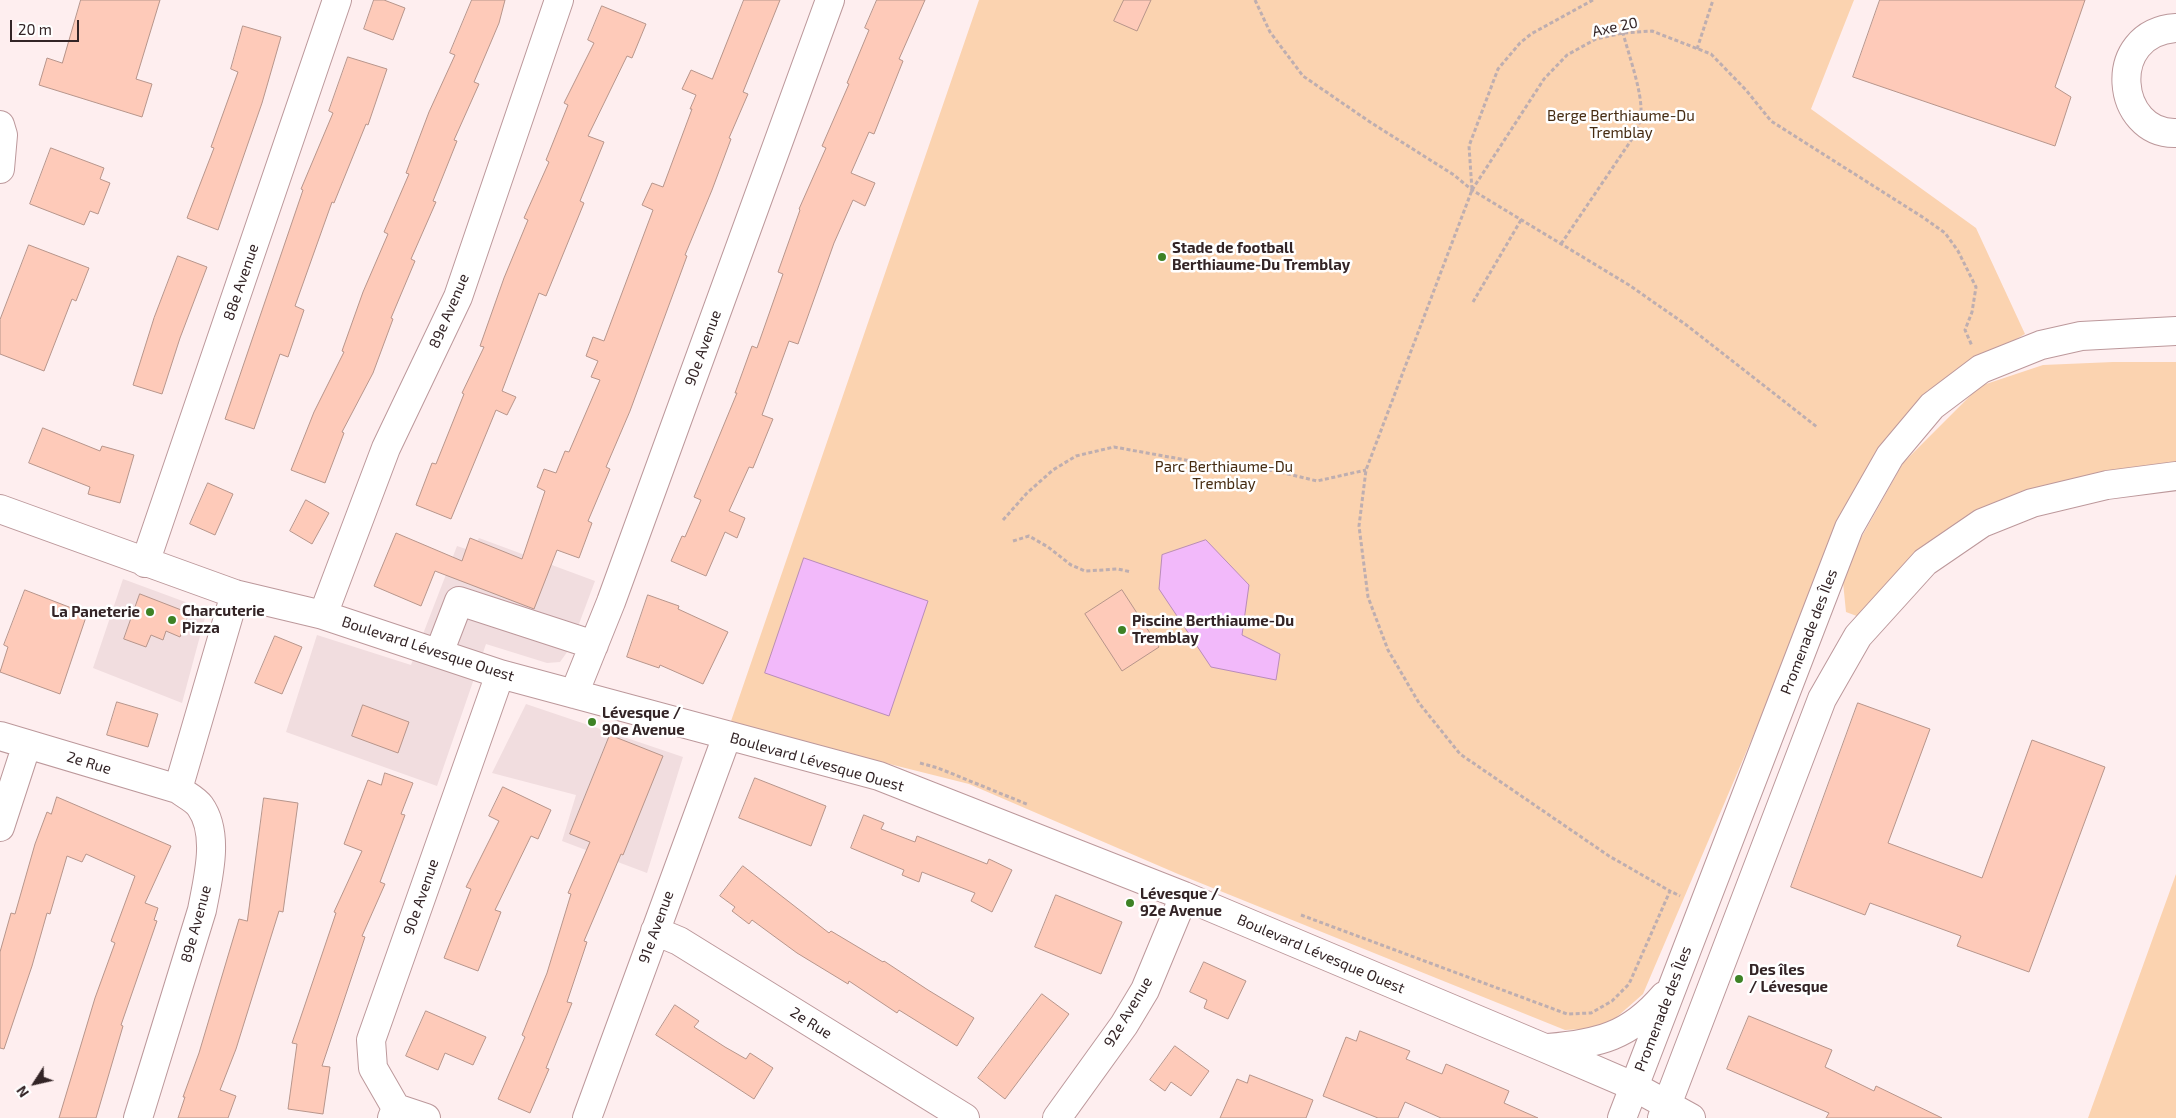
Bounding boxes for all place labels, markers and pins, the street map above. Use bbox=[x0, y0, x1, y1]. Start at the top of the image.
place label: Stade de football Berthiaume-Du Tremblay bbox=[1172, 239, 1350, 274]
marker: Stade de football Berthiaume-Du Tremblay bbox=[1156, 251, 1168, 263]
place label: Charcuterie Pizza bbox=[182, 602, 265, 637]
place label: La Paneterie bbox=[51, 603, 140, 621]
marker: La Paneterie bbox=[144, 606, 156, 618]
place label: Piscine Berthiaume-Du Tremblay bbox=[1132, 612, 1294, 647]
marker: Charcuterie Pizza bbox=[166, 614, 178, 626]
marker: Piscine Berthiaume-Du Tremblay bbox=[1116, 624, 1128, 636]
place label: Lévesque / 90e Avenue bbox=[602, 704, 685, 739]
marker: Lévesque / 90e Avenue bbox=[586, 716, 598, 728]
place label: Lévesque / 92e Avenue bbox=[1140, 885, 1222, 920]
marker: Lévesque / 92e Avenue bbox=[1124, 897, 1136, 909]
place label: Des îles / Lévesque bbox=[1749, 961, 1828, 996]
marker: Des îles / Lévesque bbox=[1733, 973, 1745, 985]

